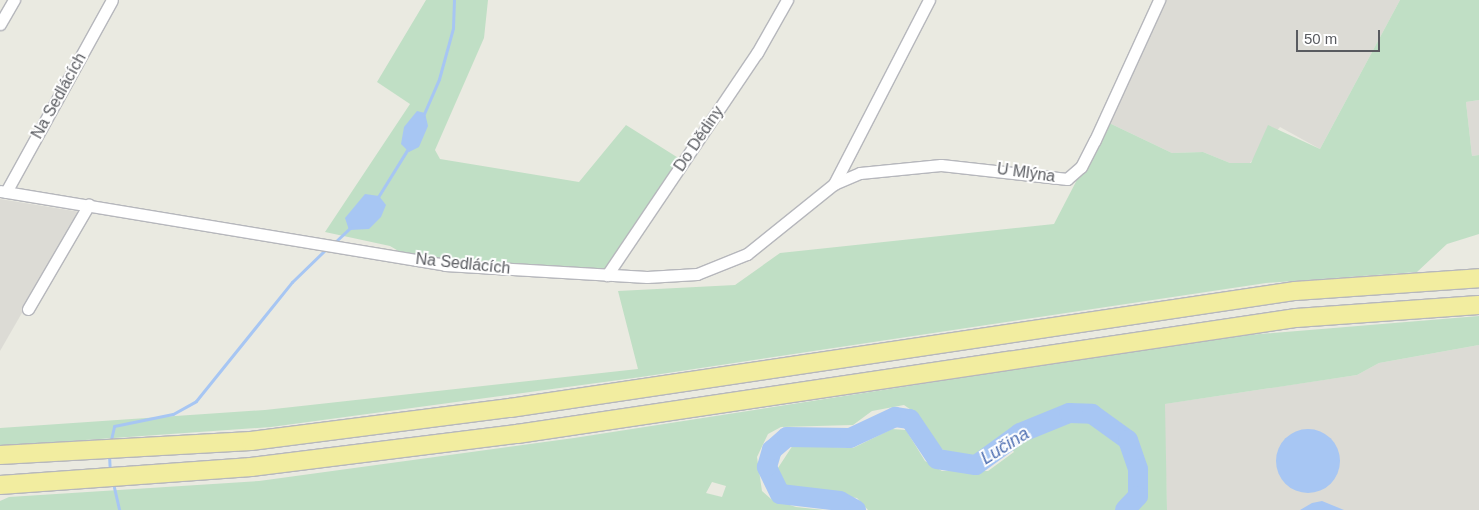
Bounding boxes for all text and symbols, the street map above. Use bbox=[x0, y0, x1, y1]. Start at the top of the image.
scale bar bbox=[1299, 20, 1383, 52]
text: 50 m bbox=[1304, 30, 1337, 47]
street label: Na Sedlácích bbox=[28, 50, 90, 142]
street label: Do Dědiny bbox=[670, 103, 728, 175]
street label: U Mlýna bbox=[996, 159, 1056, 187]
street label: Na Sedlácích bbox=[415, 249, 511, 279]
water label: Lučina bbox=[977, 423, 1033, 469]

